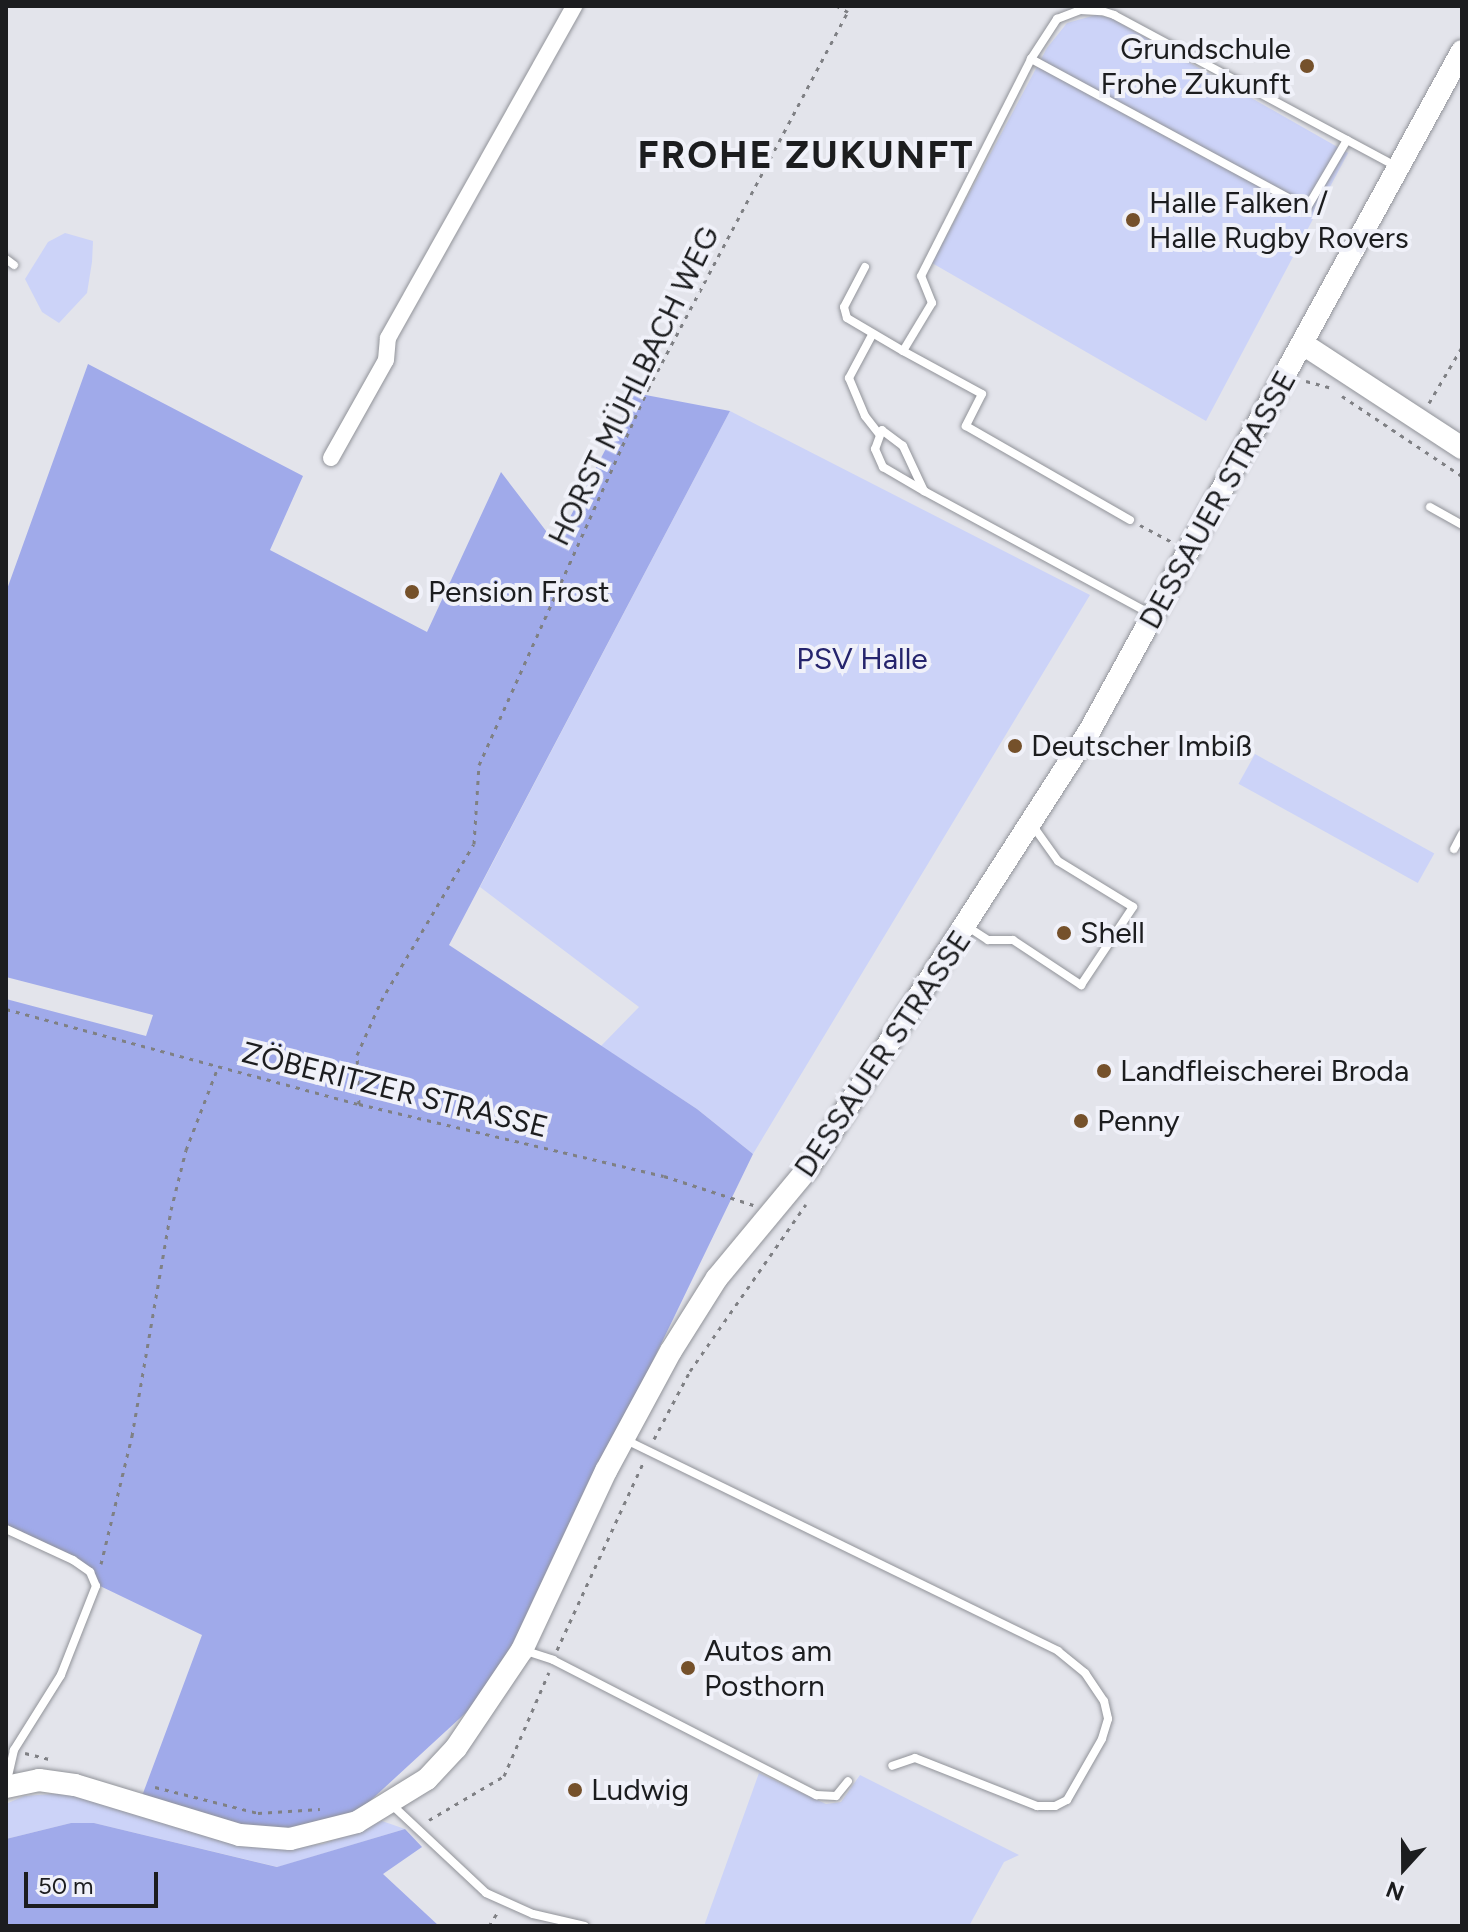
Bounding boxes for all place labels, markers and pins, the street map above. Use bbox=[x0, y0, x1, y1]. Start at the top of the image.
place label: Grundschule Frohe Zukunft bbox=[1101, 31, 1291, 102]
marker: Grundschule Frohe Zukunft bbox=[1298, 57, 1316, 75]
place label: Halle Falken / Halle Rugby Rovers bbox=[1149, 185, 1409, 256]
marker: Halle Falken / Halle Rugby Rovers bbox=[1124, 211, 1142, 229]
place label: Pension Frost bbox=[428, 574, 610, 610]
marker: Pension Frost bbox=[403, 583, 421, 601]
place label: Deutscher Imbiß bbox=[1031, 728, 1252, 764]
marker: Deutscher Imbiß bbox=[1006, 737, 1024, 755]
place label: Shell bbox=[1080, 915, 1145, 951]
marker: Shell bbox=[1055, 924, 1073, 942]
place label: Landfleischerei Broda bbox=[1120, 1053, 1409, 1089]
marker: Landfleischerei Broda bbox=[1095, 1062, 1113, 1080]
place label: Penny bbox=[1097, 1103, 1179, 1139]
marker: Penny bbox=[1072, 1112, 1090, 1130]
place label: Autos am Posthorn bbox=[704, 1633, 832, 1704]
marker: Autos am Posthorn bbox=[679, 1659, 697, 1677]
place label: Ludwig bbox=[591, 1772, 689, 1808]
marker: Ludwig bbox=[566, 1781, 584, 1799]

